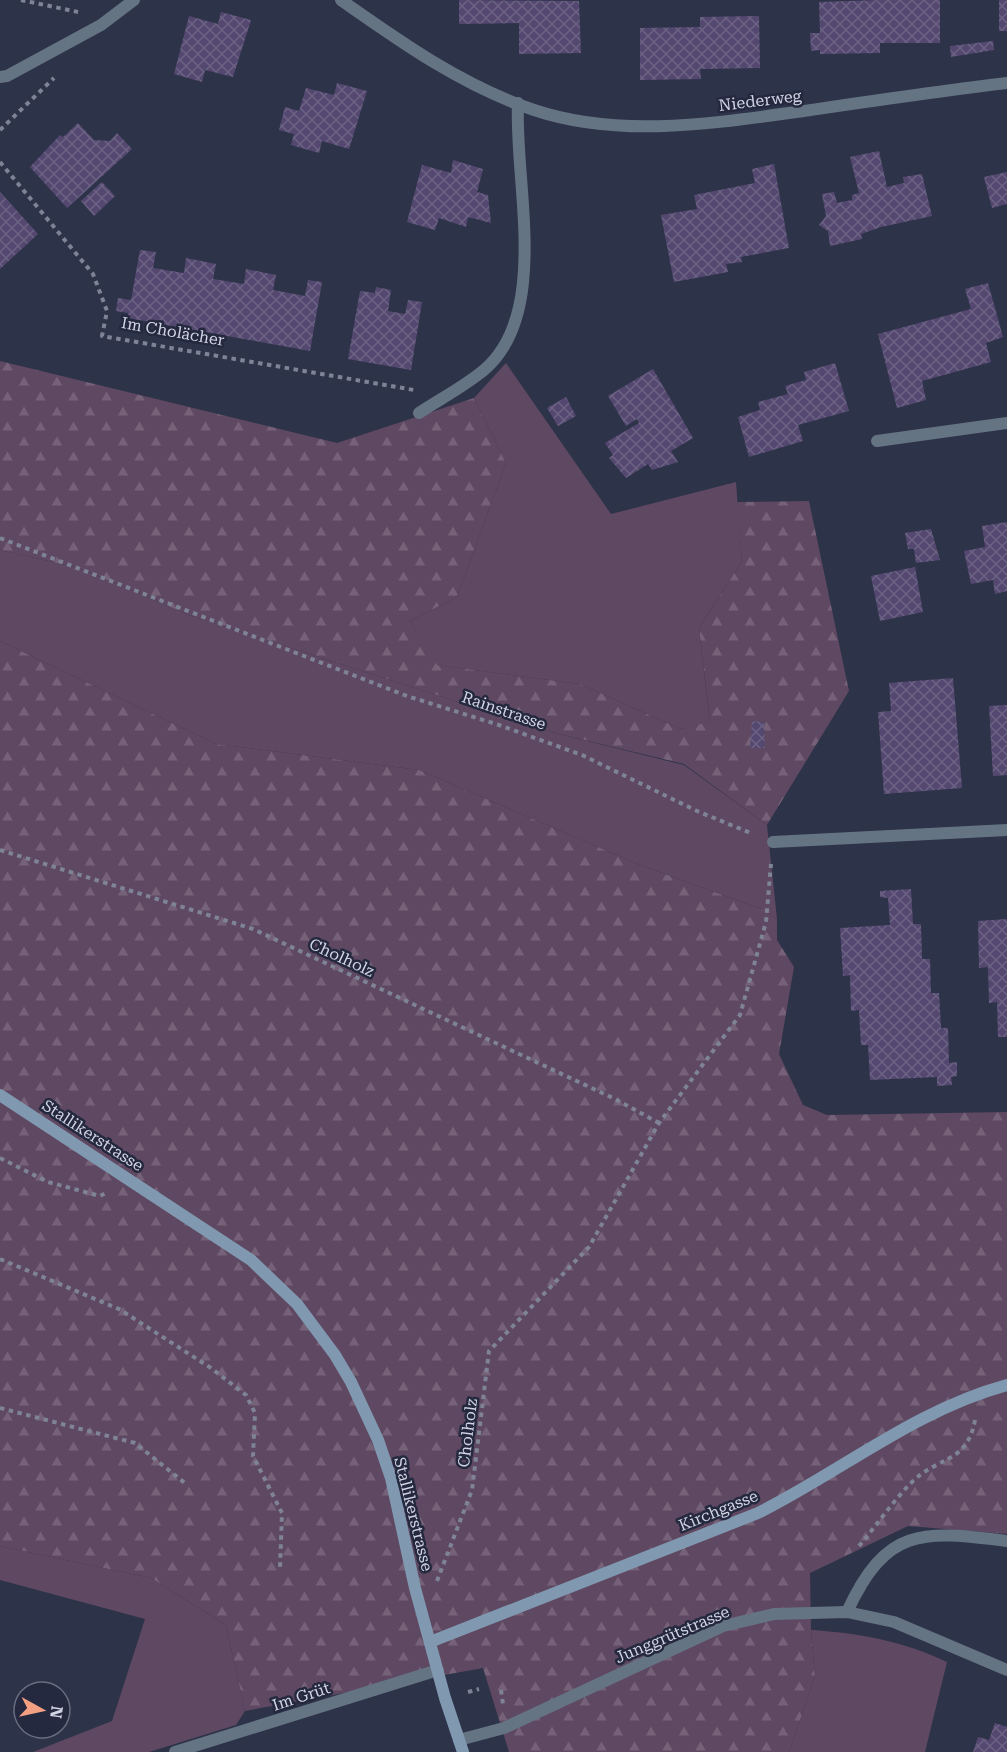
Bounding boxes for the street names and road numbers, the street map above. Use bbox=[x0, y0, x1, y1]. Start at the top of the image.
street label: Niederweg bbox=[718, 86, 804, 115]
street label: Im Cholächer bbox=[120, 313, 226, 350]
street label: Rainstrasse bbox=[459, 687, 549, 734]
street label: Cholholz bbox=[306, 934, 378, 981]
street label: Stallikerstrasse bbox=[39, 1096, 147, 1175]
street label: Cholholz bbox=[454, 1397, 481, 1469]
street label: Stallikerstrasse bbox=[390, 1455, 437, 1573]
street label: Kirchgasse bbox=[676, 1486, 761, 1535]
street label: Junggrütstrasse bbox=[612, 1602, 732, 1667]
street label: Im Grüt bbox=[270, 1678, 333, 1715]

